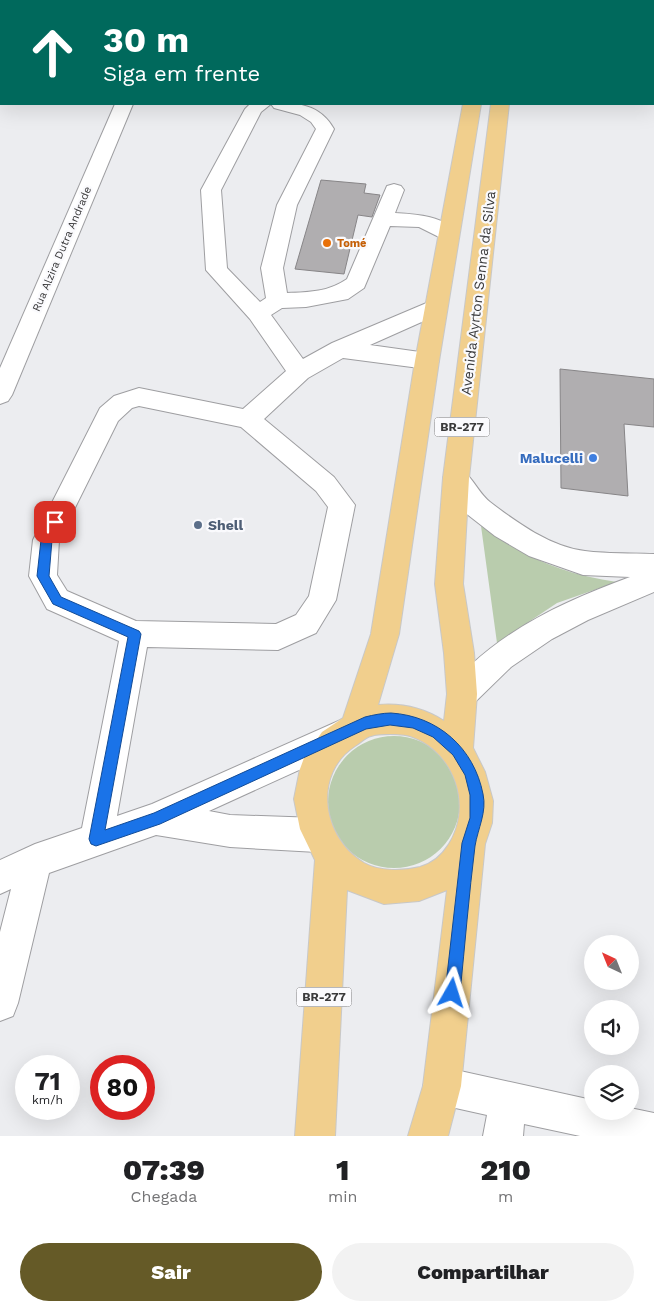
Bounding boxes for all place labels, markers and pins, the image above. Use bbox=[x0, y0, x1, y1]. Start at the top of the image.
marker: Tomé bbox=[321, 237, 333, 249]
place label: Tomé bbox=[337, 237, 366, 250]
place label: Malucelli bbox=[520, 450, 583, 466]
marker: Malucelli bbox=[587, 452, 599, 464]
pin bbox=[34, 501, 76, 543]
place label: Shell bbox=[208, 517, 243, 533]
marker: Shell bbox=[192, 519, 204, 531]

